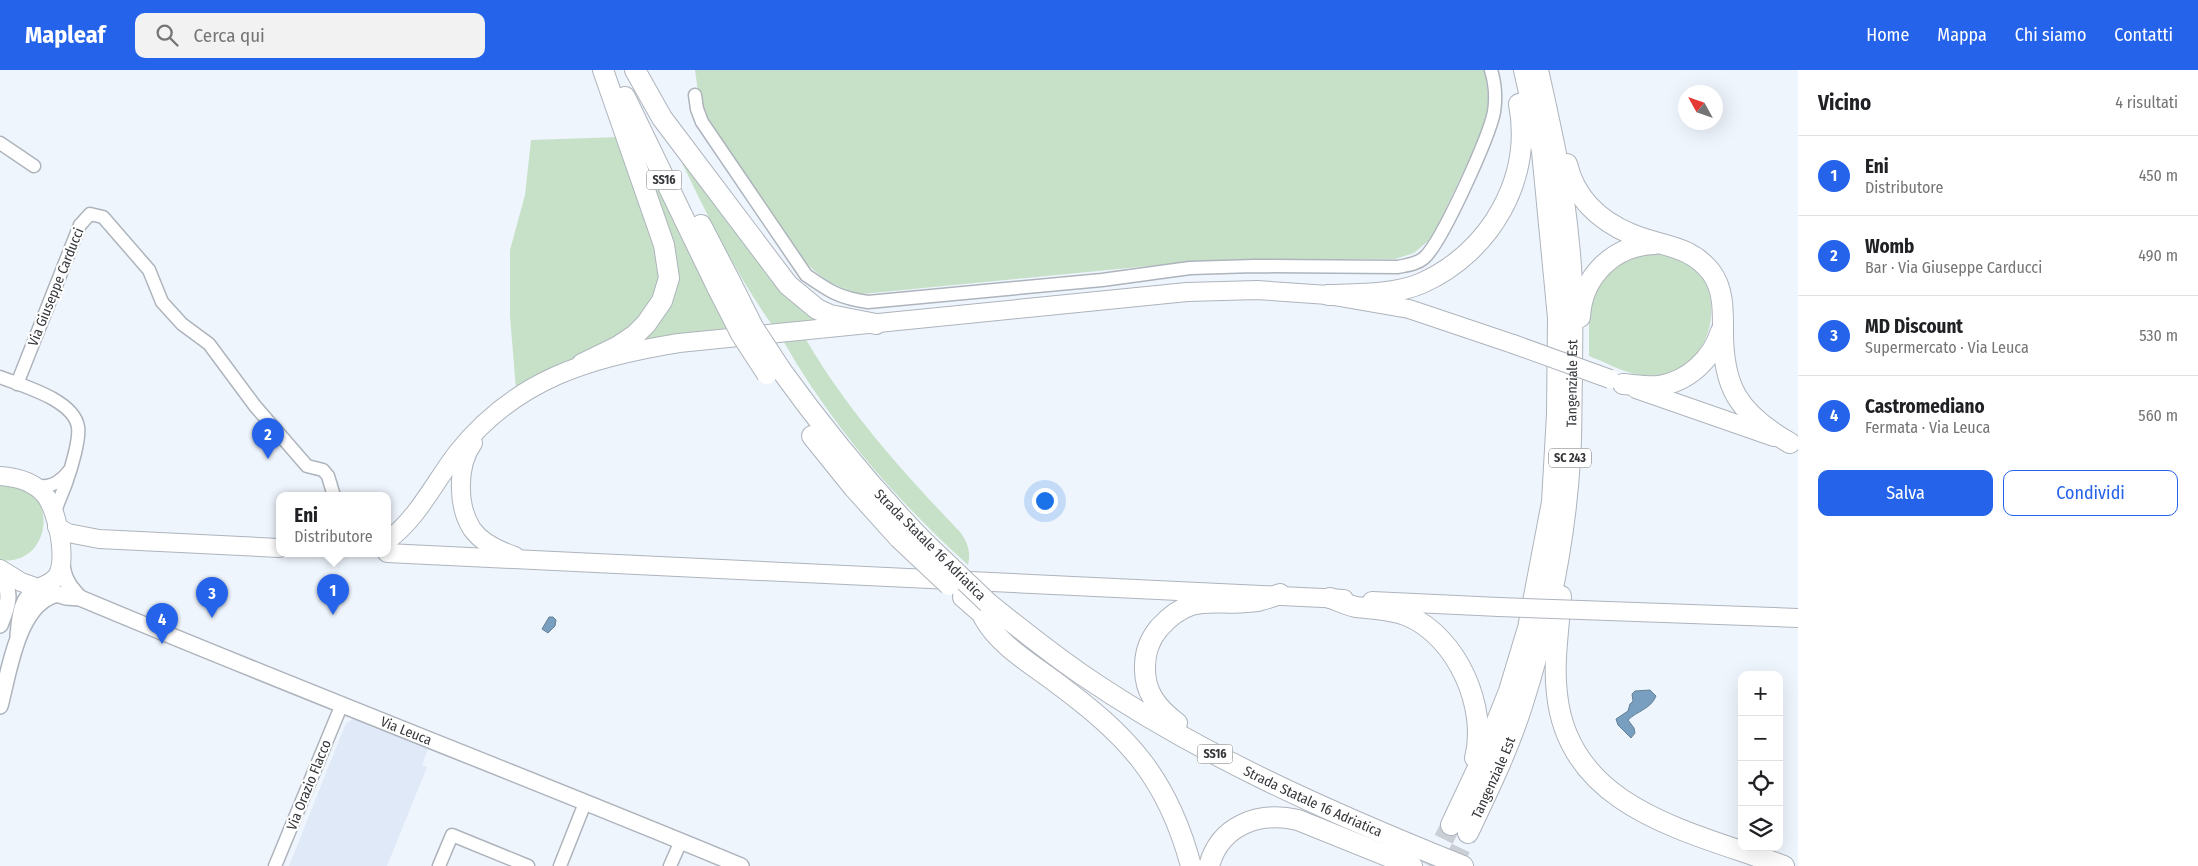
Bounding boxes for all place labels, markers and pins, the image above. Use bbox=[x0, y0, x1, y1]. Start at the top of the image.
pin: 2 bbox=[252, 418, 284, 459]
pin: 1 bbox=[317, 574, 349, 615]
pin: 3 bbox=[196, 577, 228, 618]
pin: 4 bbox=[146, 603, 178, 644]

